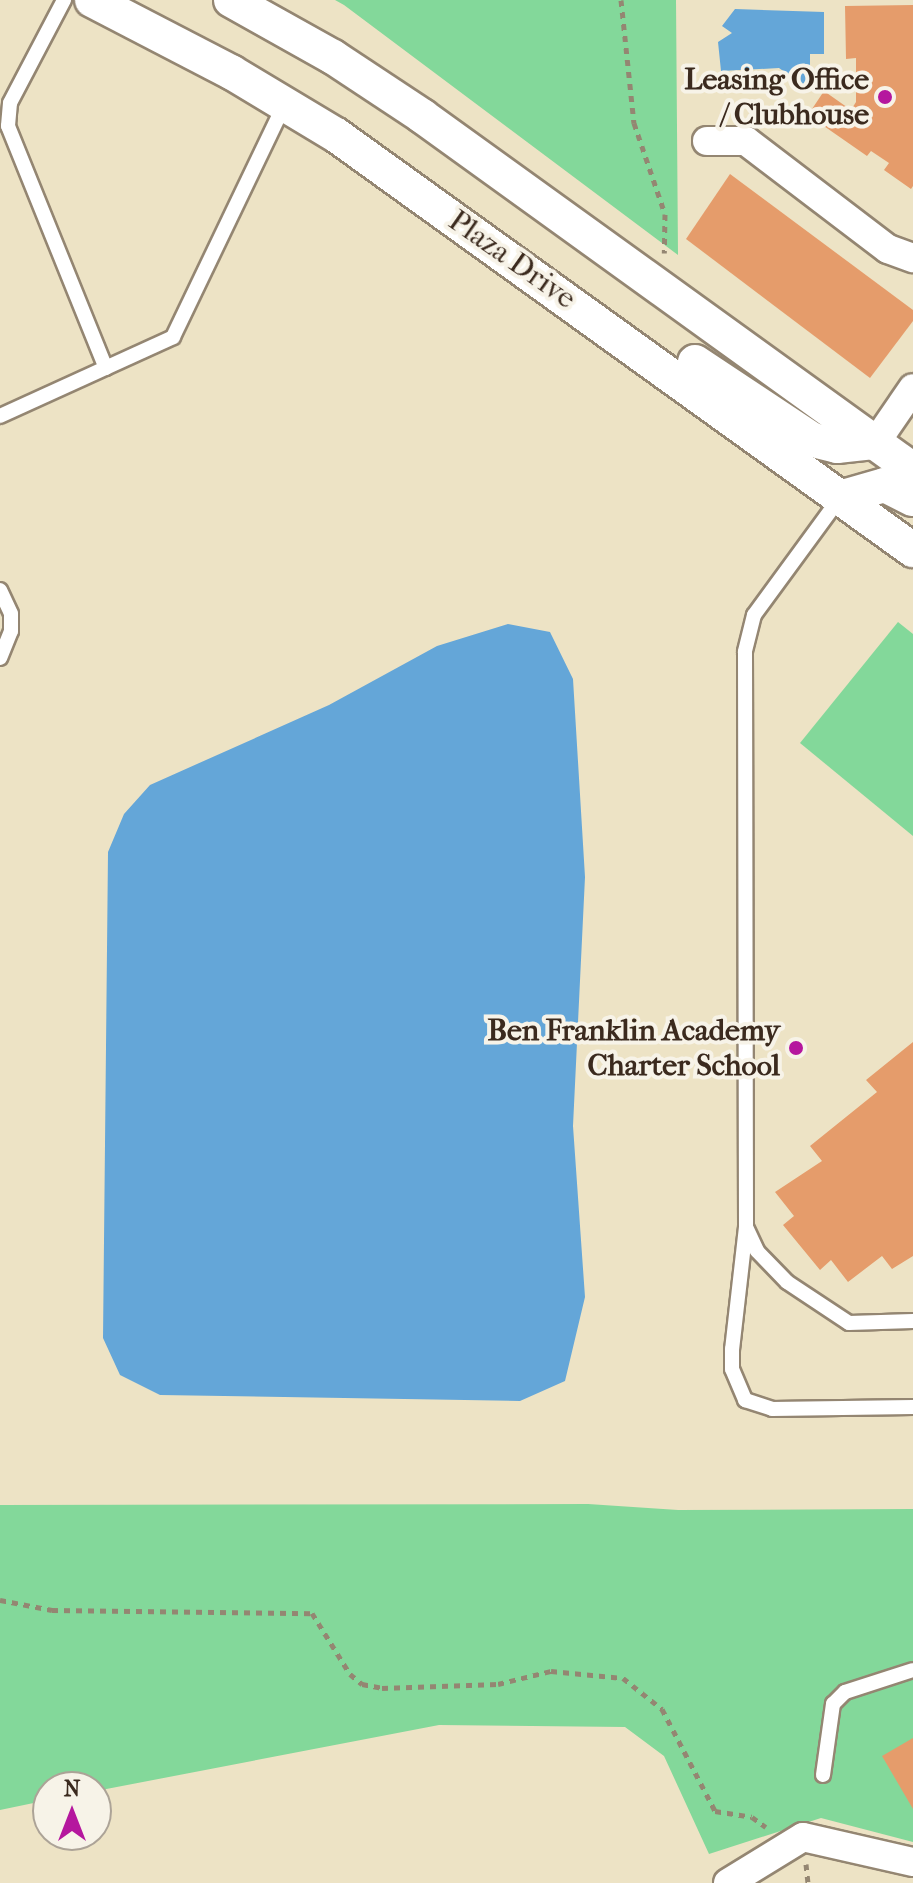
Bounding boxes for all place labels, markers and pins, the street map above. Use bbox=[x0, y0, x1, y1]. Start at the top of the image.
place label: Leasing Office / Clubhouse bbox=[684, 62, 869, 132]
marker: Leasing Office / Clubhouse bbox=[876, 88, 894, 106]
place label: Ben Franklin Academy Charter School bbox=[487, 1013, 780, 1084]
marker: Ben Franklin Academy Charter School bbox=[787, 1039, 805, 1057]

